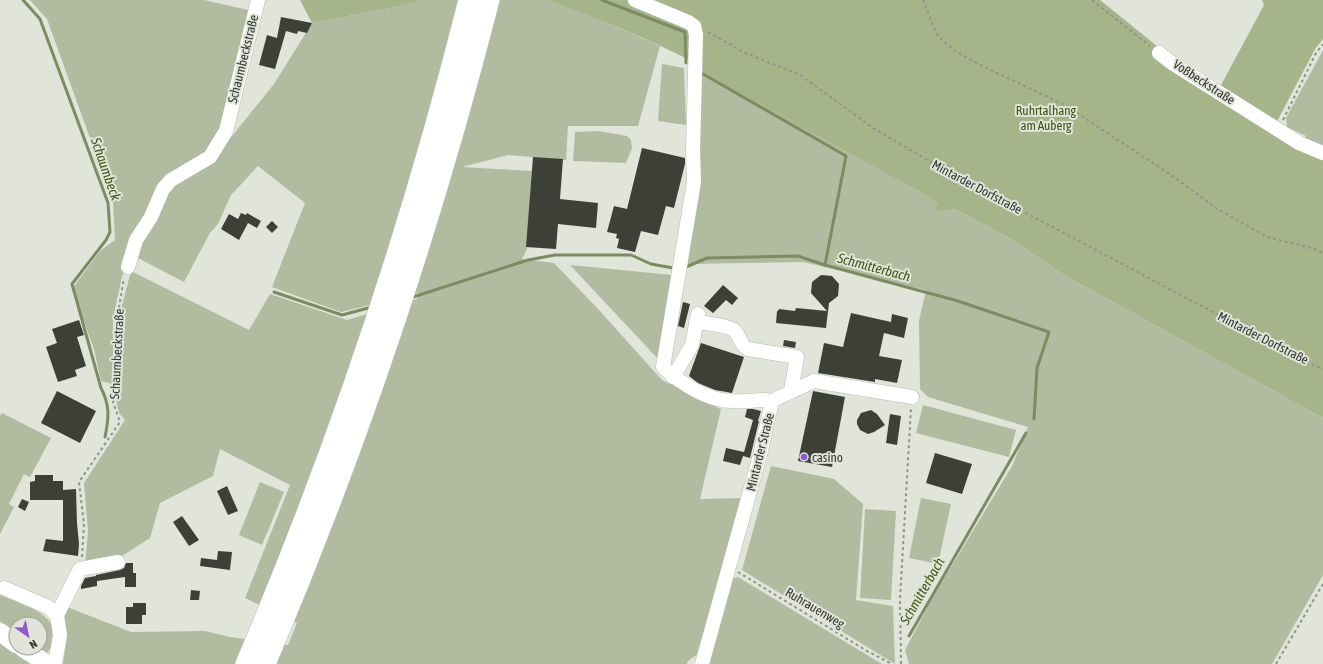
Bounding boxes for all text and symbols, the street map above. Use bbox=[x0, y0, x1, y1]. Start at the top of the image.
street label: Schaumbeckstraße bbox=[225, 13, 261, 105]
street label: Voßbeckstraße bbox=[1170, 56, 1238, 108]
park label: Ruhrtalhang am Auberg bbox=[1016, 103, 1077, 133]
water label: Schaumbeck bbox=[87, 135, 124, 203]
street label: Mintarder Dorfstraße bbox=[929, 157, 1025, 217]
water label: Schmitterbach bbox=[835, 249, 912, 284]
street label: Schaumbeckstraße bbox=[107, 308, 127, 400]
street label: Mintarder Dorfstraße bbox=[1215, 309, 1311, 367]
street label: Mintarder Straße bbox=[743, 411, 777, 493]
place label: casino bbox=[812, 450, 843, 465]
marker: casino bbox=[799, 452, 809, 462]
water label: Schmitterbach bbox=[896, 554, 948, 628]
street label: Ruhrauenweg bbox=[783, 584, 848, 632]
north arrow bbox=[8, 616, 48, 656]
text: N bbox=[27, 638, 39, 651]

